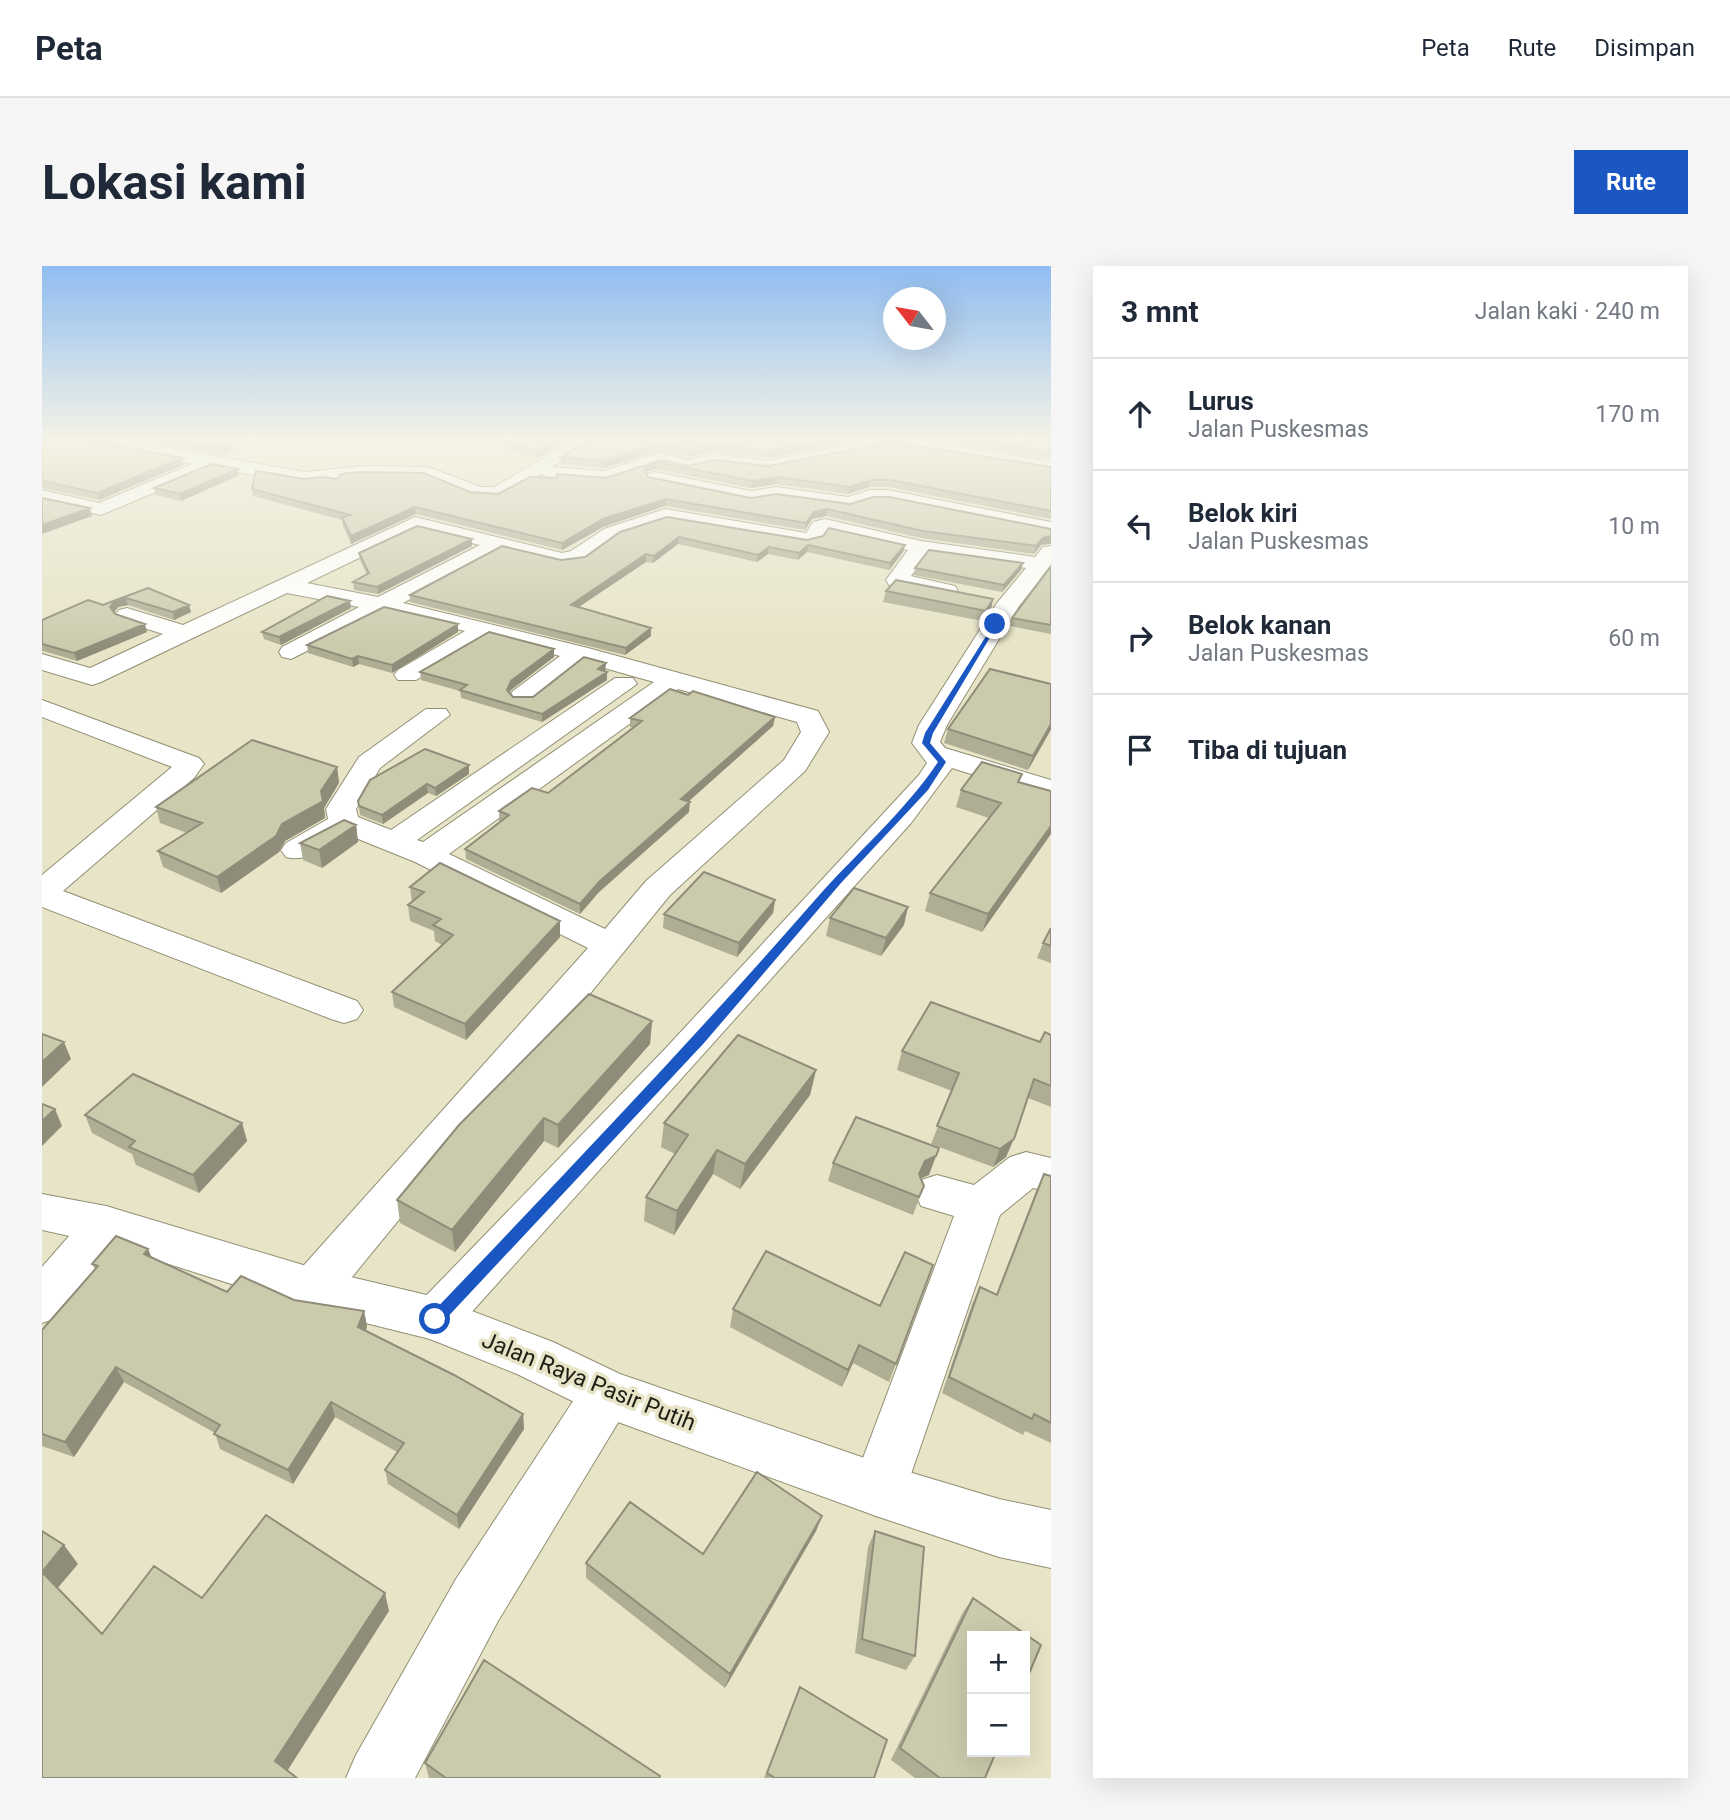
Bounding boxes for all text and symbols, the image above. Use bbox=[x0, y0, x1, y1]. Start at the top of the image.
text: Peta bbox=[35, 29, 103, 68]
text: Peta bbox=[1421, 34, 1470, 62]
text: Rute bbox=[1508, 34, 1556, 62]
text: Disimpan bbox=[1594, 34, 1695, 62]
button: Rute bbox=[1574, 150, 1688, 214]
text: Lokasi kami bbox=[42, 154, 307, 211]
north arrow bbox=[883, 287, 946, 350]
text: 3 mnt bbox=[1121, 294, 1199, 329]
text: Jalan kaki · 240 m bbox=[1475, 298, 1660, 325]
text: Lurus bbox=[1188, 386, 1254, 416]
icon: ahead bbox=[1121, 395, 1159, 433]
text: 170 m bbox=[1595, 401, 1660, 428]
text: Jalan Puskesmas bbox=[1188, 416, 1369, 443]
text: Belok kiri bbox=[1188, 498, 1298, 528]
icon: left bbox=[1121, 507, 1159, 545]
text: 10 m bbox=[1608, 513, 1660, 540]
text: Jalan Puskesmas bbox=[1188, 528, 1369, 555]
route end bbox=[979, 608, 1010, 639]
text: Belok kanan bbox=[1188, 610, 1331, 640]
icon: right bbox=[1121, 619, 1159, 657]
text: 60 m bbox=[1608, 625, 1660, 652]
text: Jalan Puskesmas bbox=[1188, 640, 1369, 667]
icon: arrive bbox=[1121, 731, 1159, 769]
text: Tiba di tujuan bbox=[1188, 735, 1347, 765]
route start bbox=[419, 1303, 450, 1334]
street label: Jalan Raya Pasir Putih bbox=[478, 1326, 700, 1437]
map controls bbox=[967, 1631, 1030, 1757]
button: + bbox=[967, 1631, 1030, 1694]
button: − bbox=[967, 1694, 1030, 1757]

